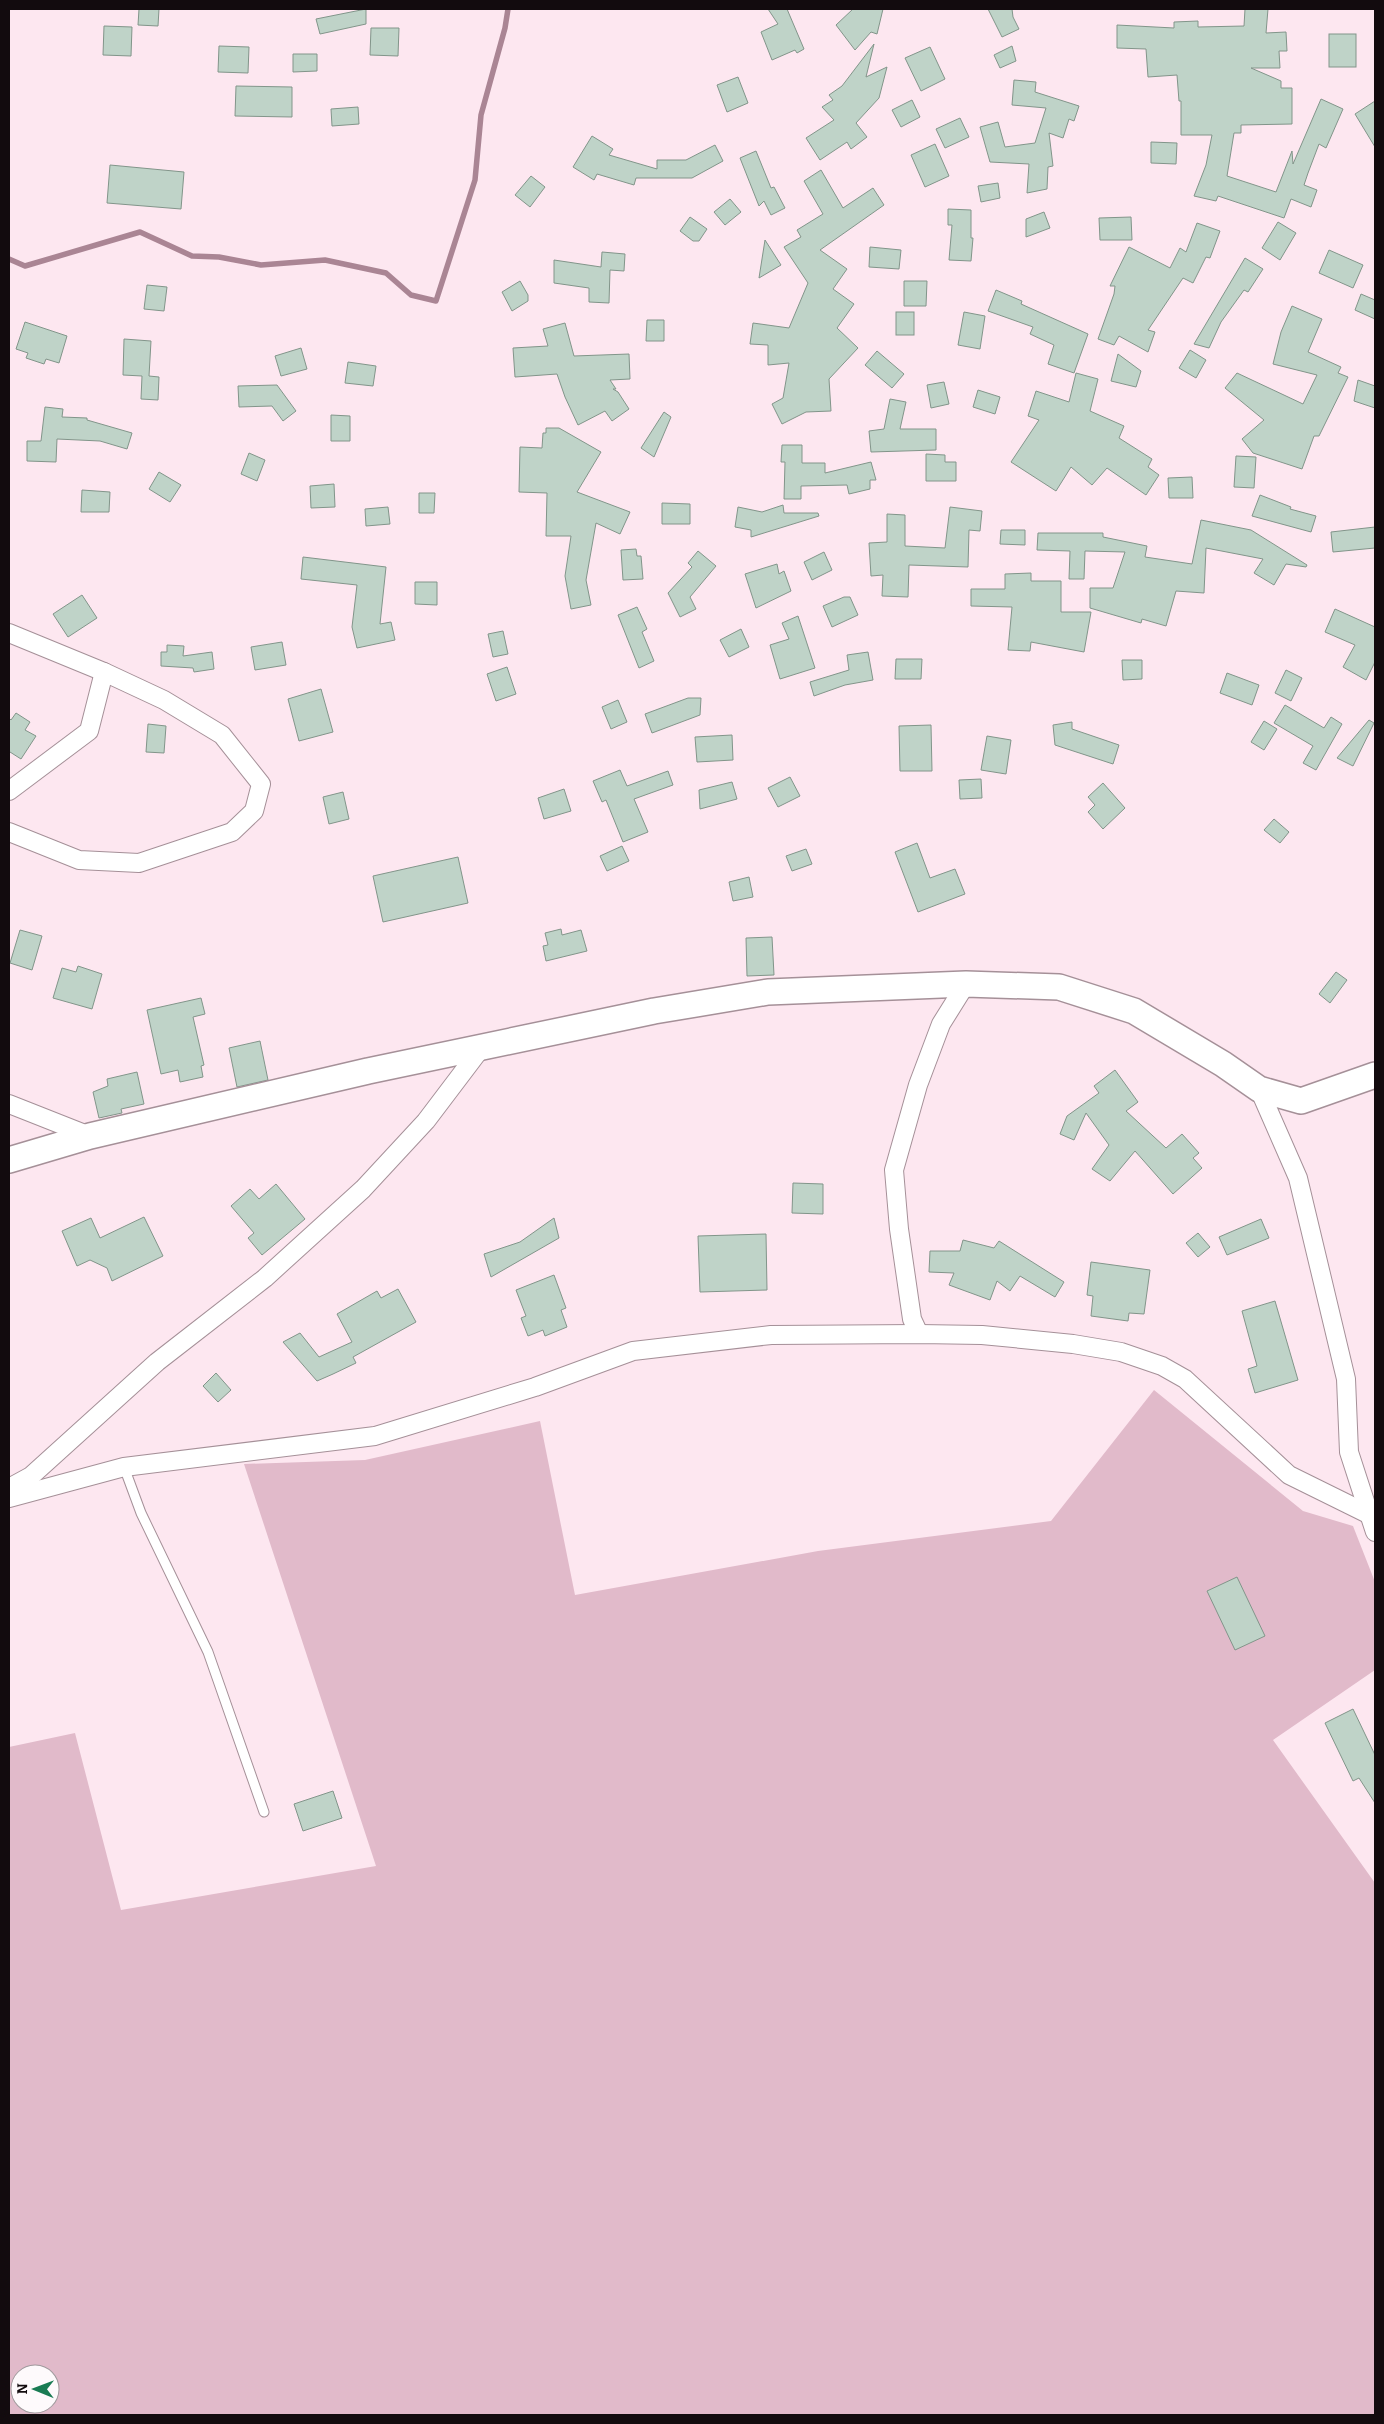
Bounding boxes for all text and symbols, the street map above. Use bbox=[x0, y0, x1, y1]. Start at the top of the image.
north arrow bbox=[10, 2364, 60, 2414]
text: N bbox=[14, 2383, 31, 2394]

